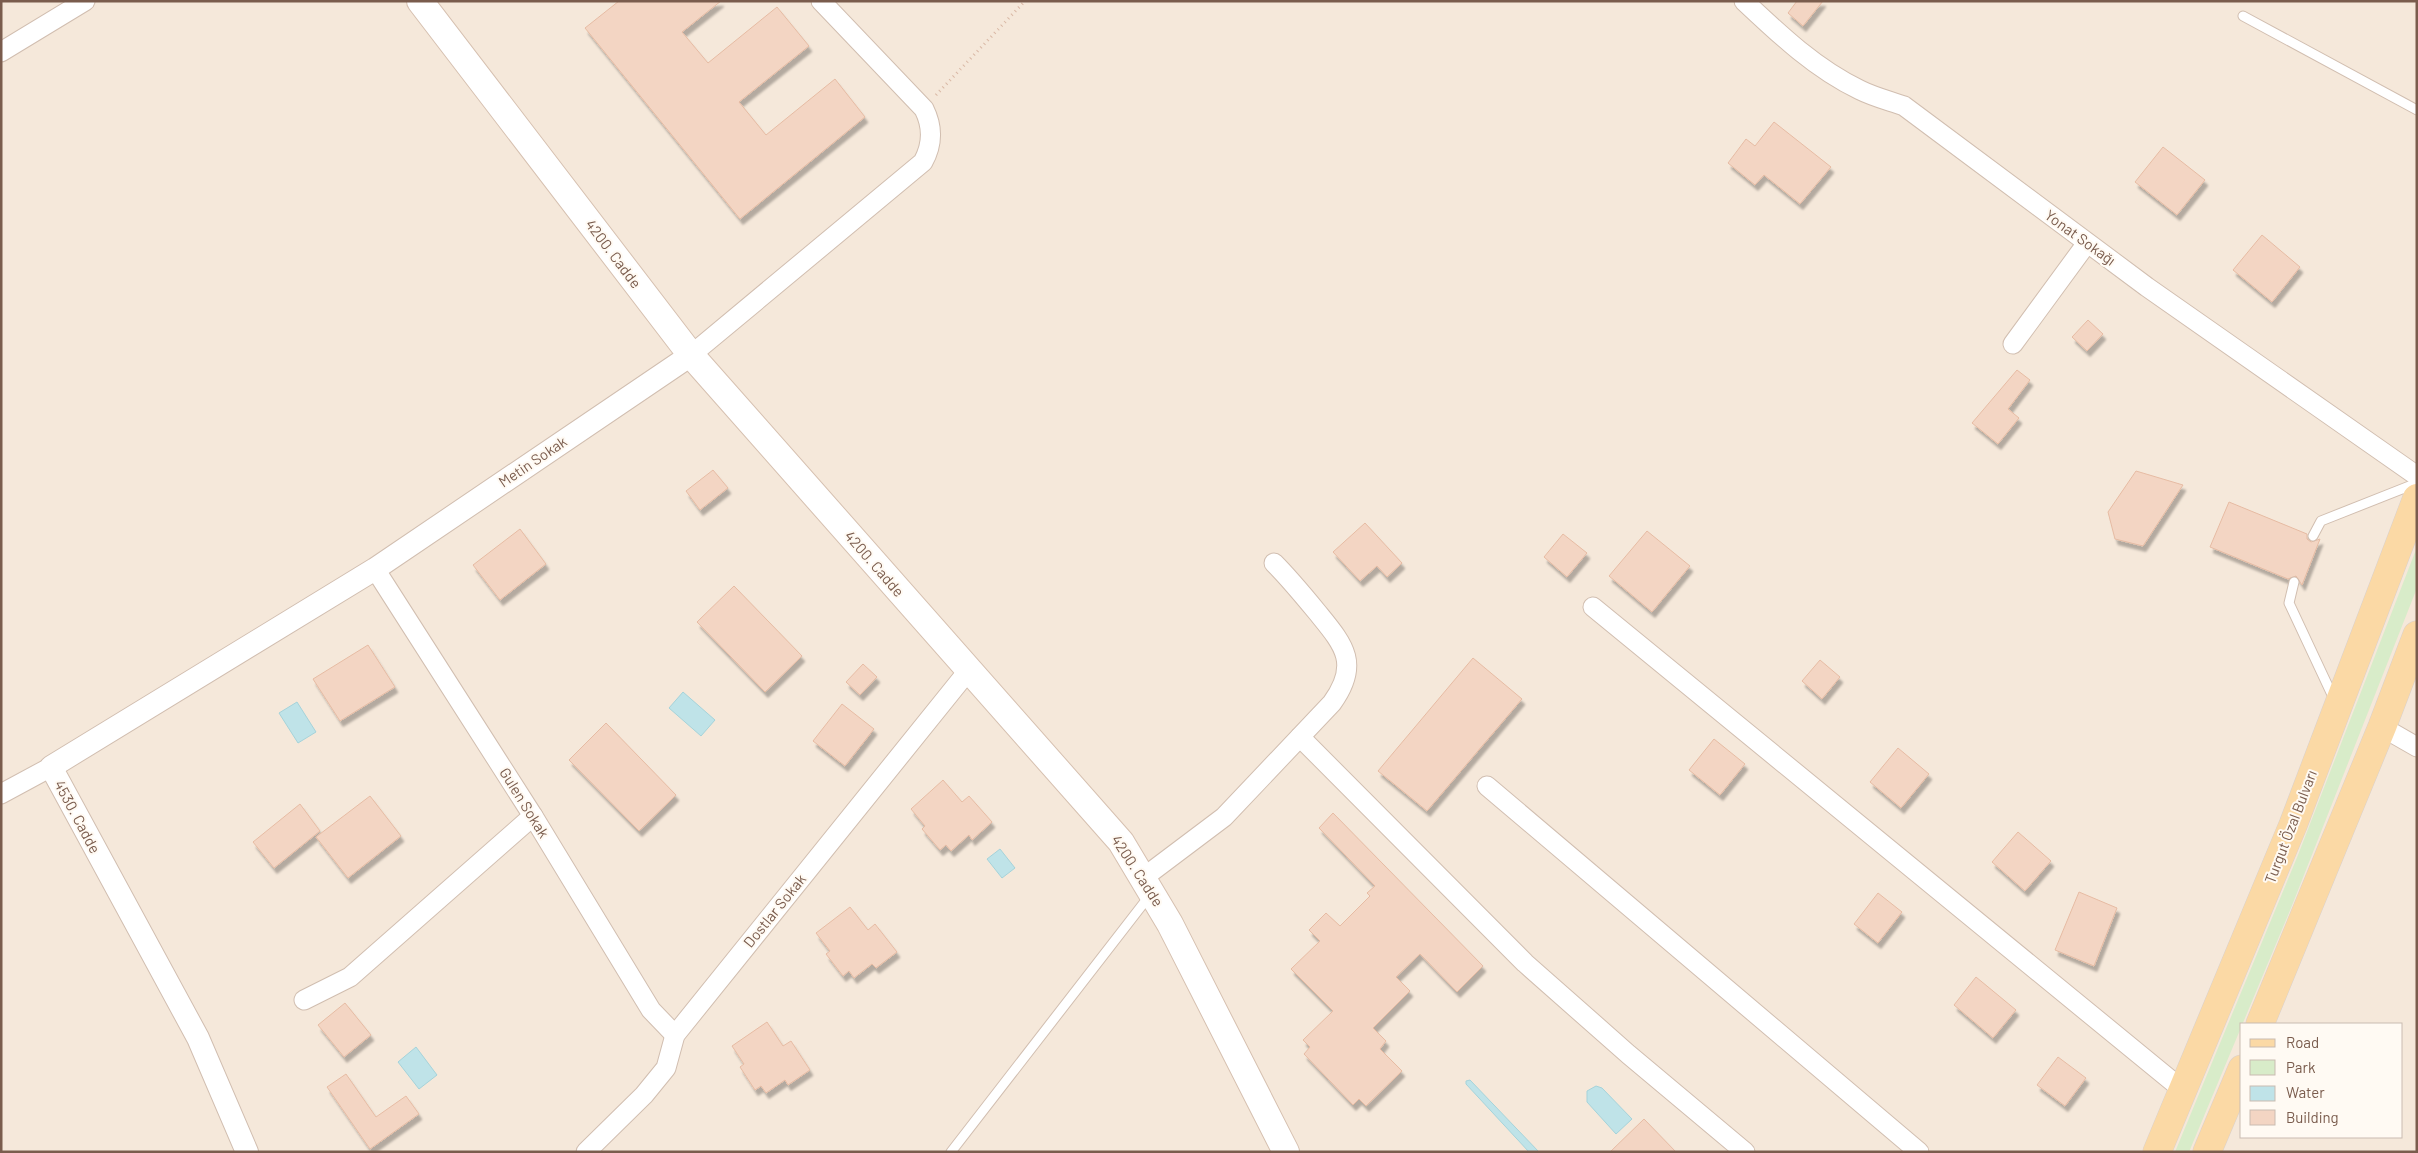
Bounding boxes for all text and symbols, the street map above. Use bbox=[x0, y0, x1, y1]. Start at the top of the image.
street label: Yonat Sokağı bbox=[2042, 205, 2119, 269]
street label: 4200. Cadde bbox=[582, 215, 646, 291]
street label: Metin Sokak bbox=[495, 431, 570, 491]
street label: 4200. Cadde bbox=[841, 527, 908, 600]
street label: Gulen Sokak bbox=[496, 764, 554, 841]
street label: Turgut Özal Bulvarı bbox=[2260, 767, 2320, 886]
street label: 4530. Cadde bbox=[51, 777, 105, 856]
street label: 4200. Cadde bbox=[1108, 831, 1168, 910]
street label: Dostlar Sokak bbox=[739, 870, 810, 951]
legend bbox=[2240, 1023, 2403, 1138]
text: Road bbox=[2286, 1033, 2319, 1051]
text: Park bbox=[2286, 1058, 2316, 1076]
text: Water bbox=[2286, 1083, 2325, 1101]
text: Building bbox=[2286, 1108, 2339, 1126]

